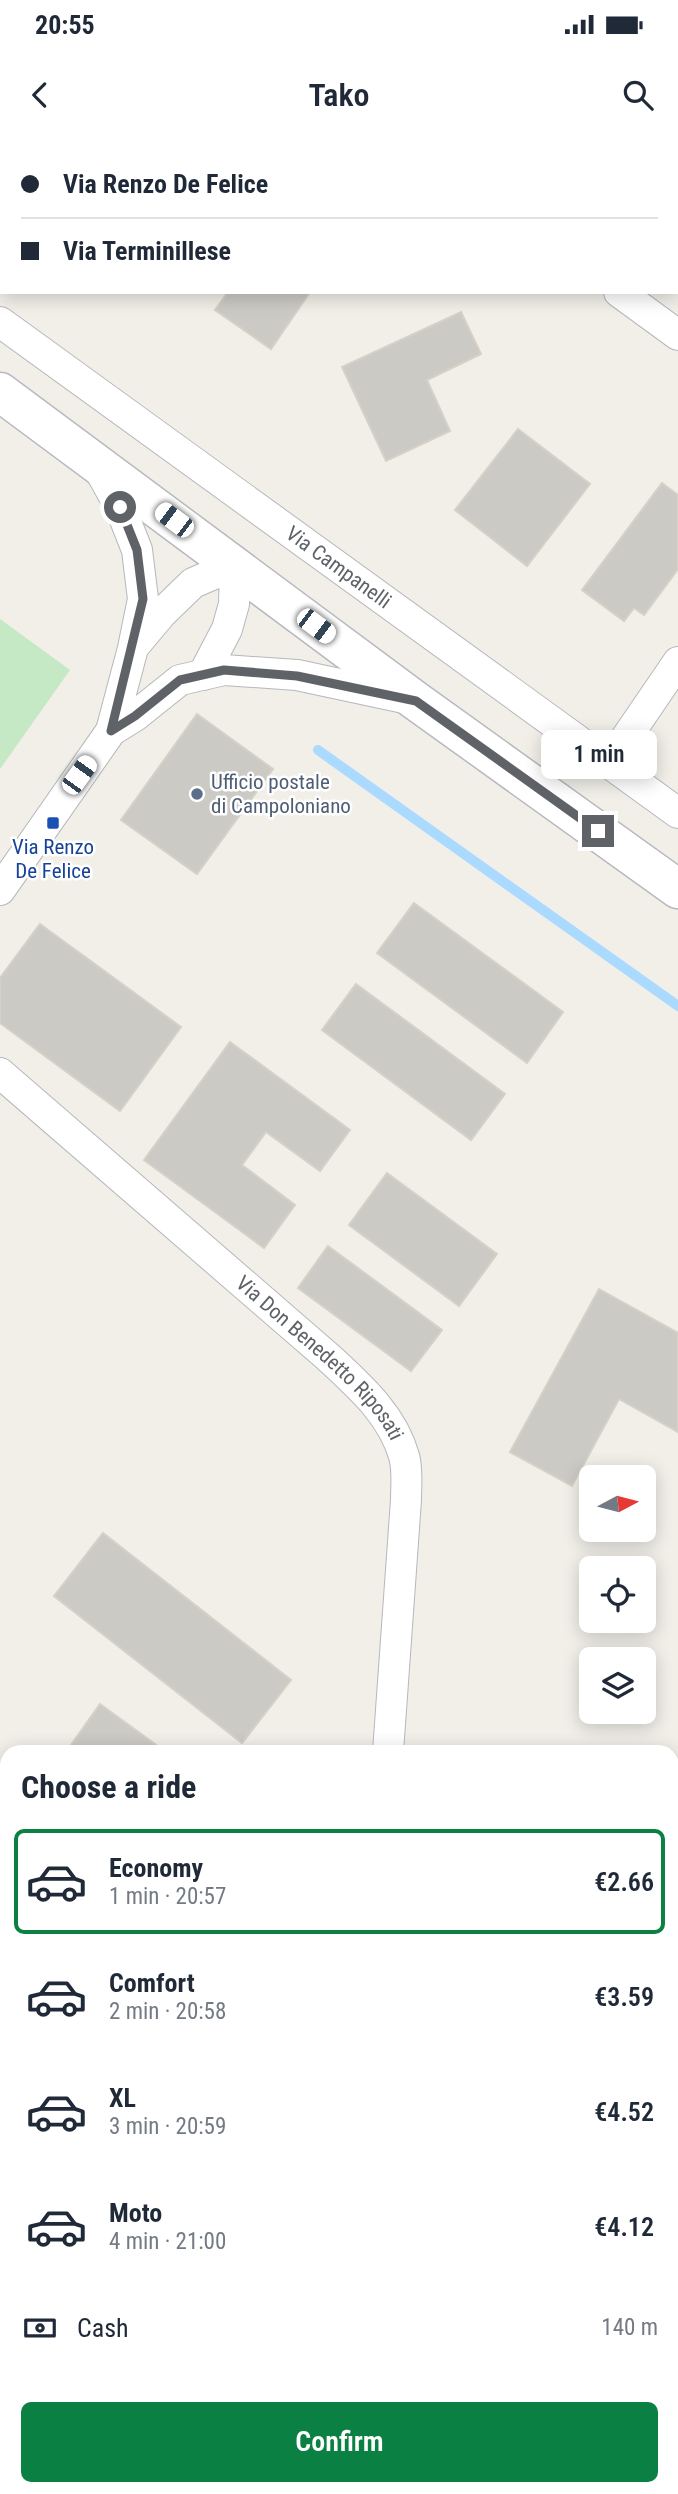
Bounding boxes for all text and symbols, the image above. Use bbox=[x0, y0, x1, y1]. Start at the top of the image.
text: 20:55 bbox=[35, 10, 95, 40]
icon: back bbox=[21, 76, 59, 114]
text: Tako bbox=[309, 76, 369, 114]
icon: search bbox=[619, 76, 657, 114]
text: Via Renzo De Felice bbox=[63, 169, 268, 199]
text: Via Terminillese bbox=[63, 236, 231, 266]
route start bbox=[104, 491, 136, 523]
car bbox=[151, 499, 198, 541]
street label: Via Campanelli bbox=[281, 521, 396, 613]
car bbox=[293, 605, 340, 647]
callout: 1 min bbox=[540, 730, 656, 778]
text: 1 min bbox=[574, 741, 624, 768]
car bbox=[59, 752, 100, 798]
place label: Ufficio postale di Campoloniano bbox=[211, 770, 351, 818]
marker: Ufficio postale di Campoloniano bbox=[189, 786, 205, 802]
marker: Via Renzo De Felice bbox=[45, 815, 61, 831]
route end bbox=[582, 815, 614, 847]
place label: Via Renzo De Felice bbox=[12, 835, 94, 883]
street label: Via Don Benedetto Riposati bbox=[231, 1271, 408, 1444]
north arrow bbox=[579, 1465, 656, 1542]
map controls bbox=[579, 1465, 656, 1724]
button: locate bbox=[579, 1556, 656, 1633]
button: layers bbox=[579, 1647, 656, 1724]
text: Choose a ride bbox=[21, 1768, 196, 1806]
icon: car bbox=[25, 1850, 88, 1913]
text: Economy bbox=[109, 1853, 203, 1883]
text: €2.66 bbox=[594, 1867, 654, 1897]
text: 1 min · 20:57 bbox=[109, 1883, 226, 1910]
icon: car bbox=[25, 1965, 88, 2028]
text: Comfort bbox=[109, 1968, 195, 1998]
text: €3.59 bbox=[594, 1982, 654, 2012]
text: 2 min · 20:58 bbox=[109, 1998, 226, 2025]
icon: car bbox=[25, 2080, 88, 2143]
text: XL bbox=[109, 2083, 136, 2113]
text: €4.52 bbox=[594, 2097, 654, 2127]
text: 3 min · 20:59 bbox=[109, 2113, 226, 2140]
icon: car bbox=[25, 2195, 88, 2258]
text: Moto bbox=[109, 2198, 162, 2228]
text: €4.12 bbox=[594, 2212, 654, 2242]
text: 4 min · 21:00 bbox=[109, 2228, 226, 2255]
icon: cash bbox=[21, 2309, 59, 2347]
text: Cash bbox=[77, 2313, 129, 2343]
text: 140 m bbox=[601, 2314, 658, 2341]
button: Confirm bbox=[21, 2402, 658, 2482]

